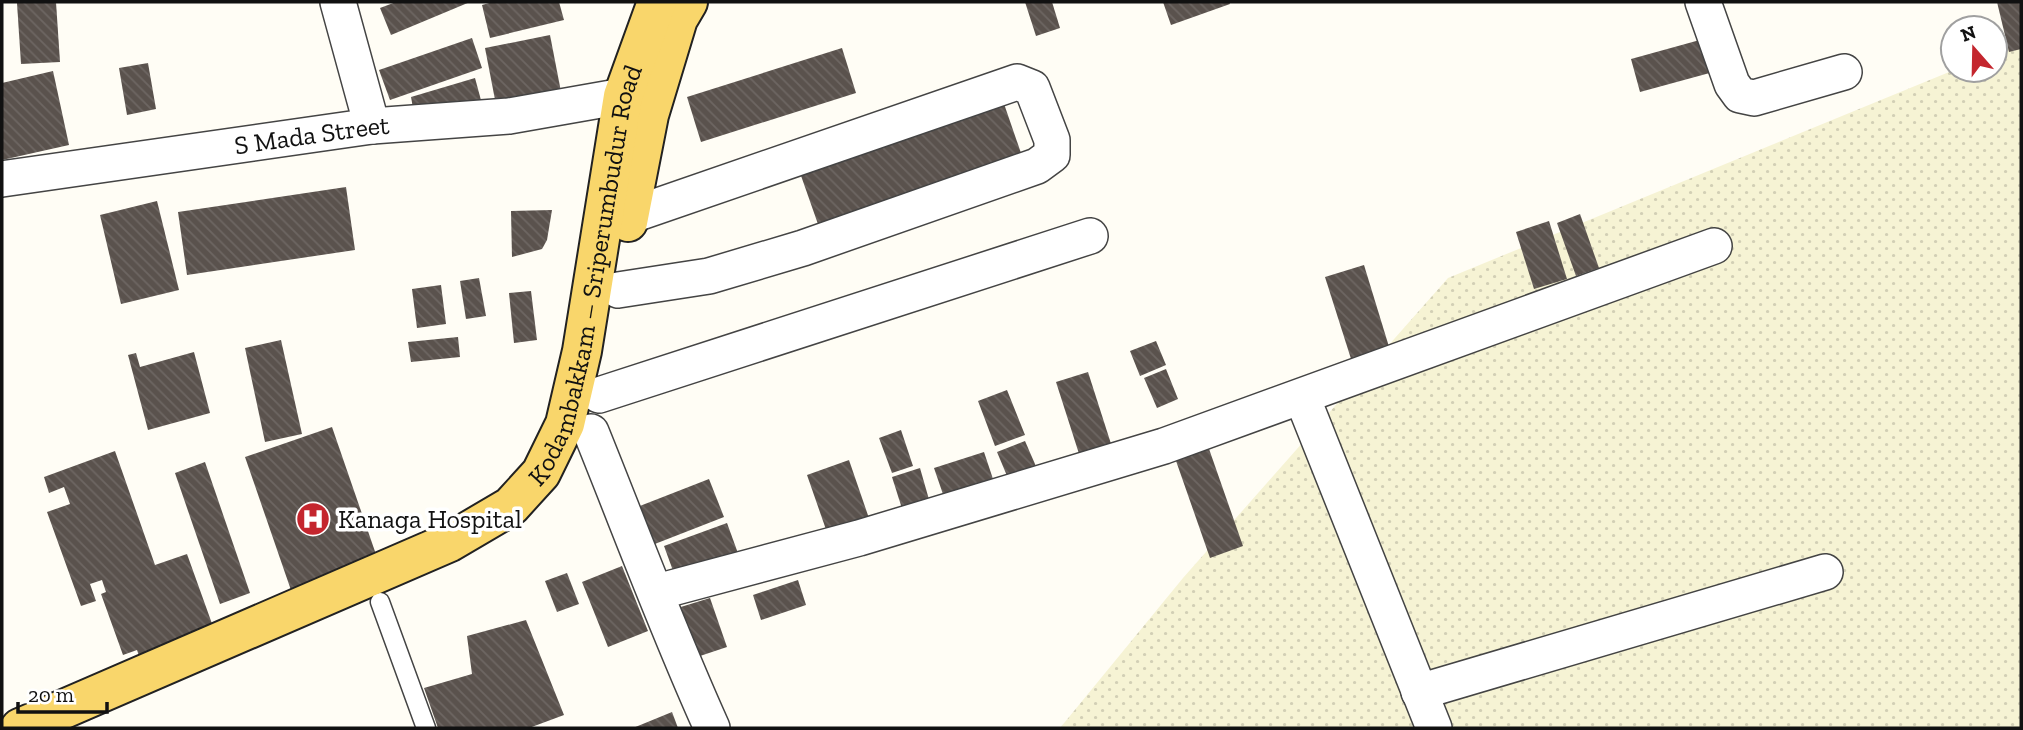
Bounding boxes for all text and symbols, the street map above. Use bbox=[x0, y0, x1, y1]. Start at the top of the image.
north arrow bbox=[1939, 14, 2009, 84]
text: N bbox=[1958, 20, 1979, 47]
street label: Kodambakkam – Sriperumbudur Road bbox=[521, 60, 649, 492]
street label: S Mada Street bbox=[232, 109, 391, 162]
hospital icon: Kanaga Hospital bbox=[294, 500, 332, 538]
place label: Kanaga Hospital bbox=[338, 503, 522, 535]
scale bar bbox=[18, 670, 107, 714]
text: 20 m bbox=[28, 682, 74, 707]

